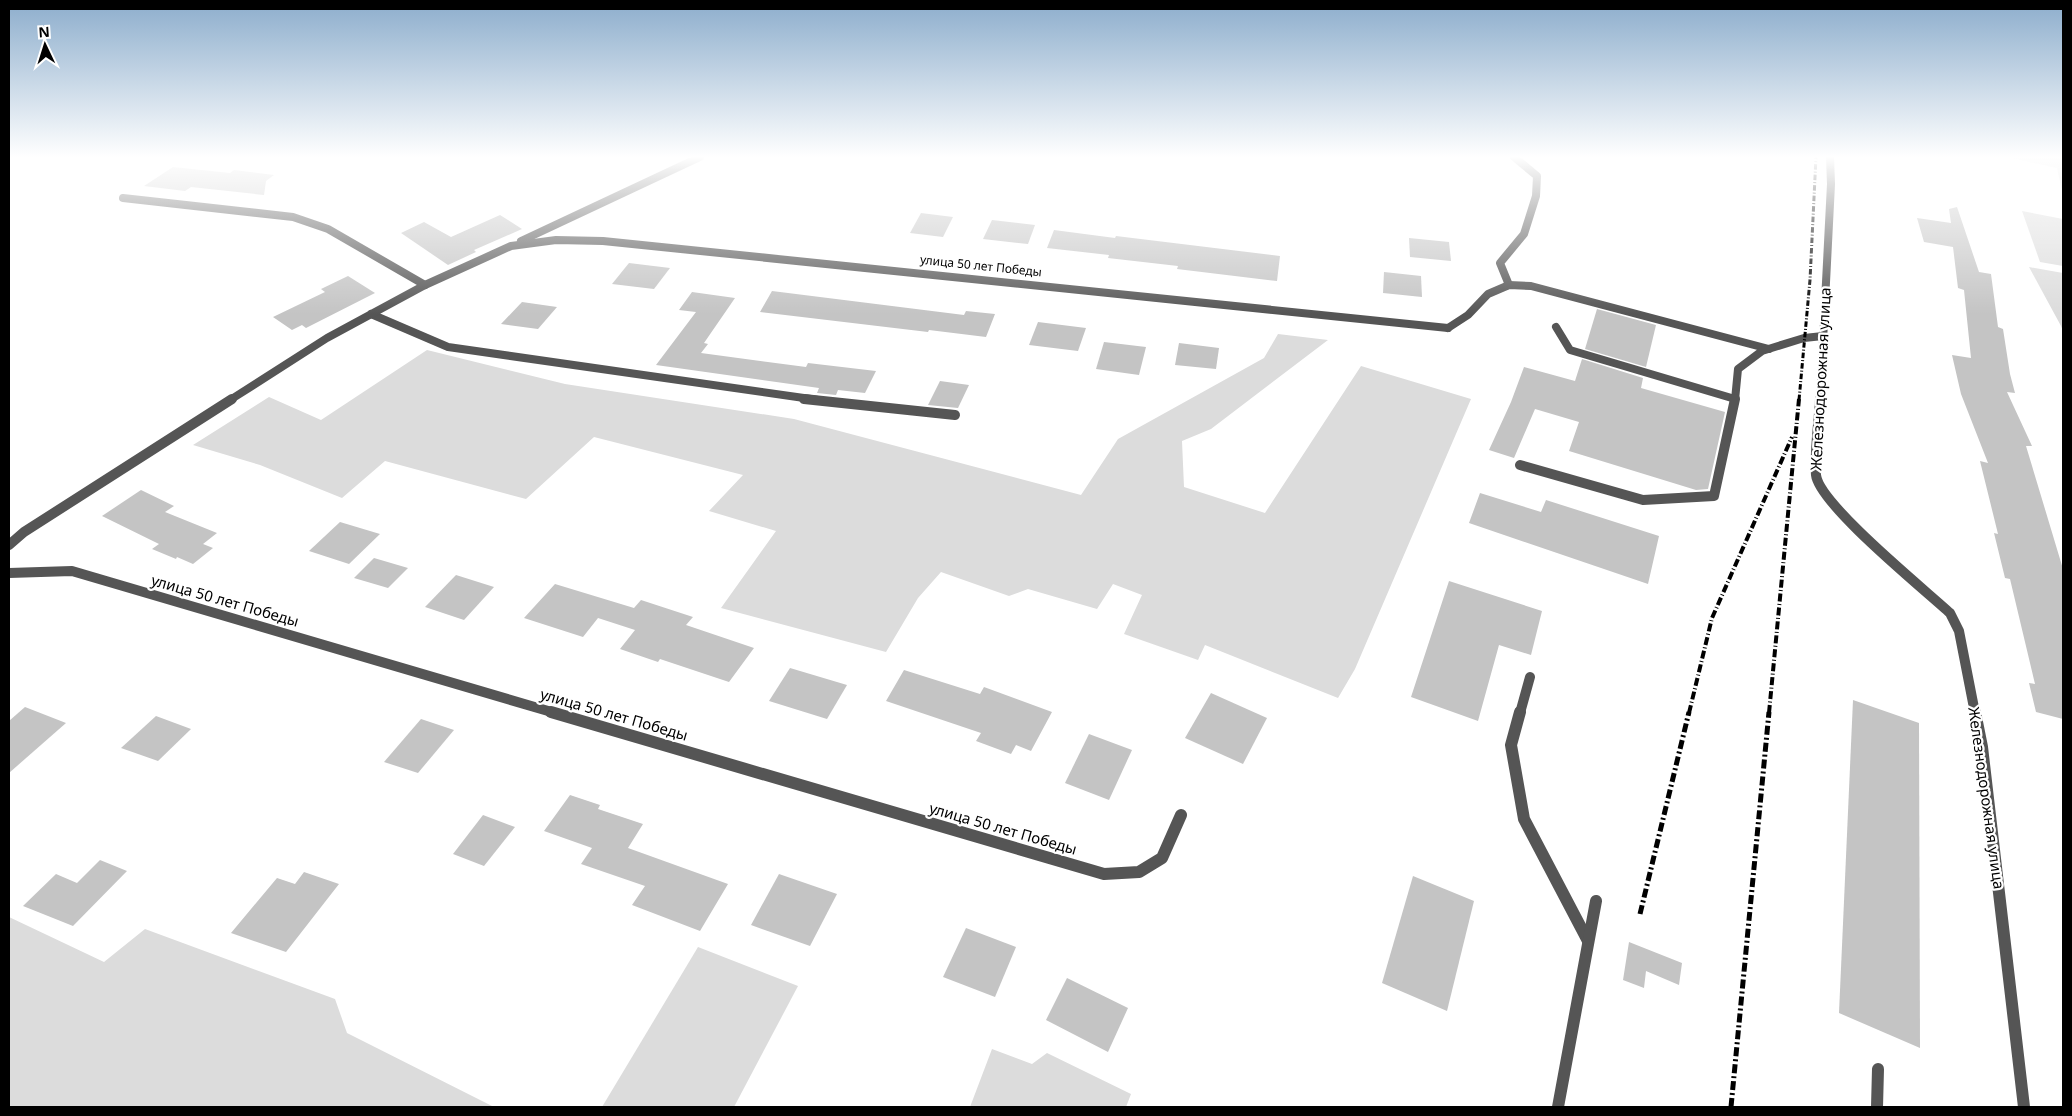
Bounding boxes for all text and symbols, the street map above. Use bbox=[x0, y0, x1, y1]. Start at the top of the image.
north arrow bbox=[20, 20, 70, 70]
text: N bbox=[38, 22, 50, 41]
street label: улица 50 лет Победы bbox=[919, 251, 1043, 280]
street label: Железнодорожная улица bbox=[1805, 287, 1835, 471]
street label: улица 50 лет Победы bbox=[149, 569, 301, 631]
street label: улица 50 лет Победы bbox=[538, 683, 690, 745]
street label: Железнодорожная улица bbox=[1964, 706, 2010, 890]
street label: улица 50 лет Победы bbox=[927, 797, 1079, 859]

